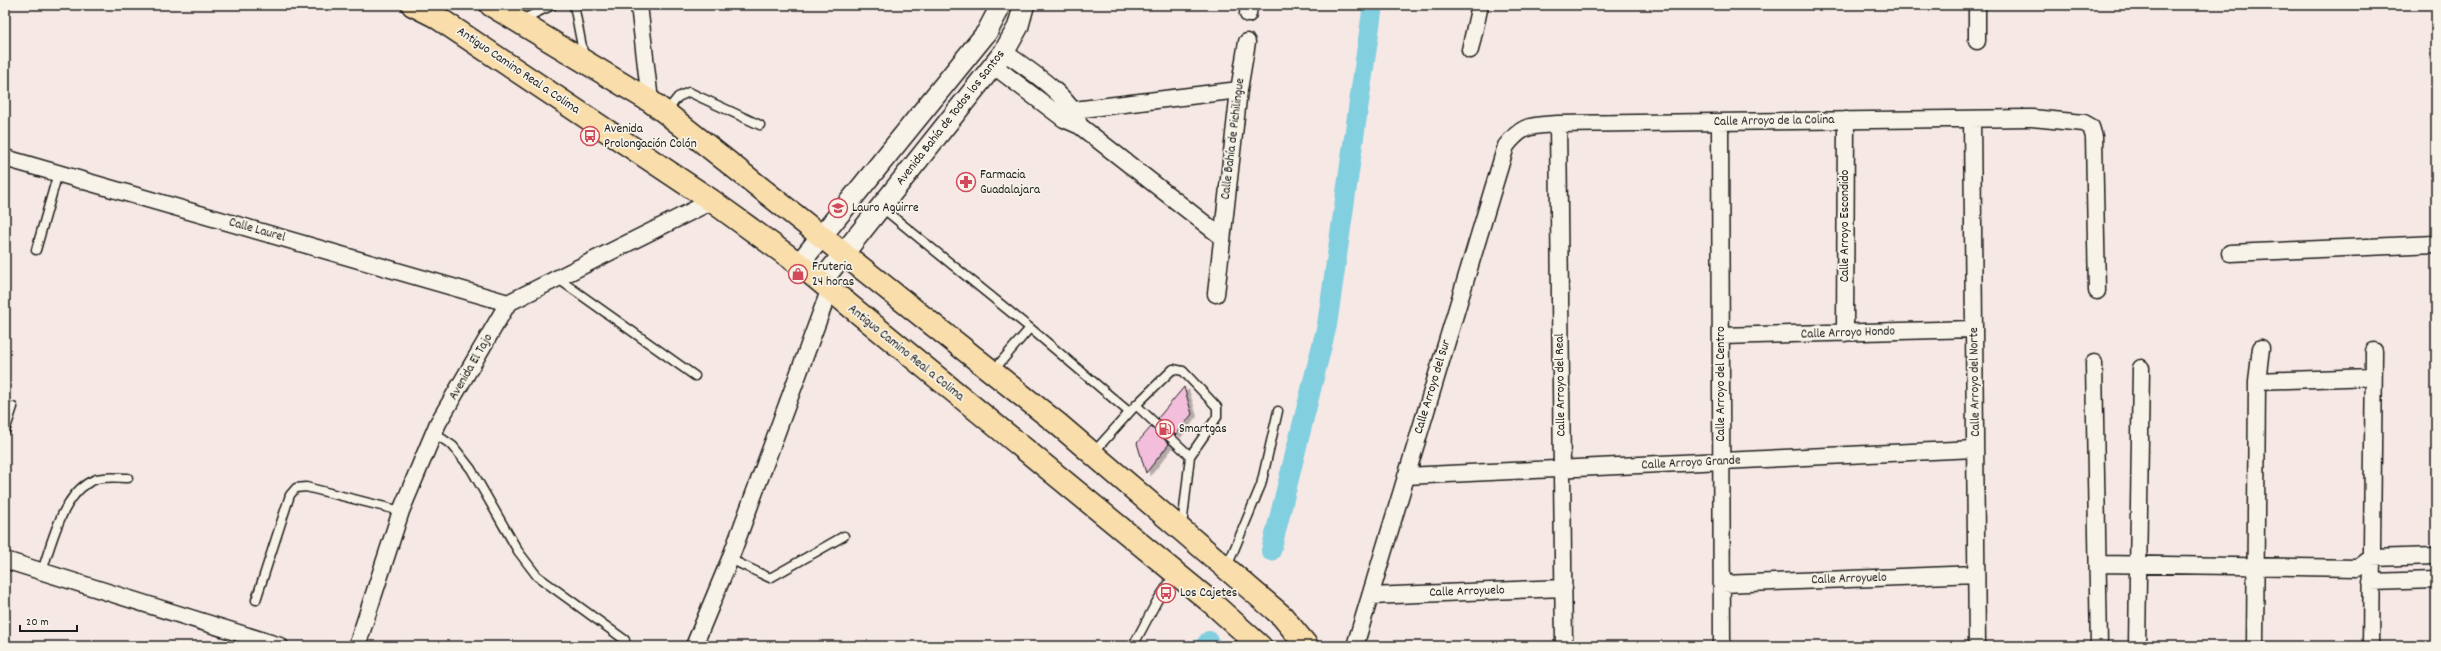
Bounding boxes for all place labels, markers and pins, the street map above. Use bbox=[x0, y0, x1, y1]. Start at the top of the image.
place label: Avenida Prolongación Colón bbox=[604, 120, 697, 154]
bus stop icon: Avenida Prolongación Colón bbox=[579, 125, 601, 147]
place label: Farmacia Guadalajara bbox=[980, 166, 1041, 200]
pharmacy icon: Farmacia Guadalajara bbox=[955, 171, 977, 193]
school or university icon: Lauro Aguirre bbox=[827, 197, 849, 219]
place label: Lauro Aguirre bbox=[852, 199, 919, 218]
place label: Fruteria 24 horas bbox=[812, 258, 854, 292]
shop icon: Fruteria 24 horas bbox=[787, 263, 809, 285]
fuel station icon: Smartgas bbox=[1154, 418, 1176, 440]
place label: Smartgas bbox=[1179, 420, 1227, 439]
bus stop icon: Los Cajetes bbox=[1155, 582, 1177, 604]
place label: Los Cajetes bbox=[1180, 584, 1237, 603]

